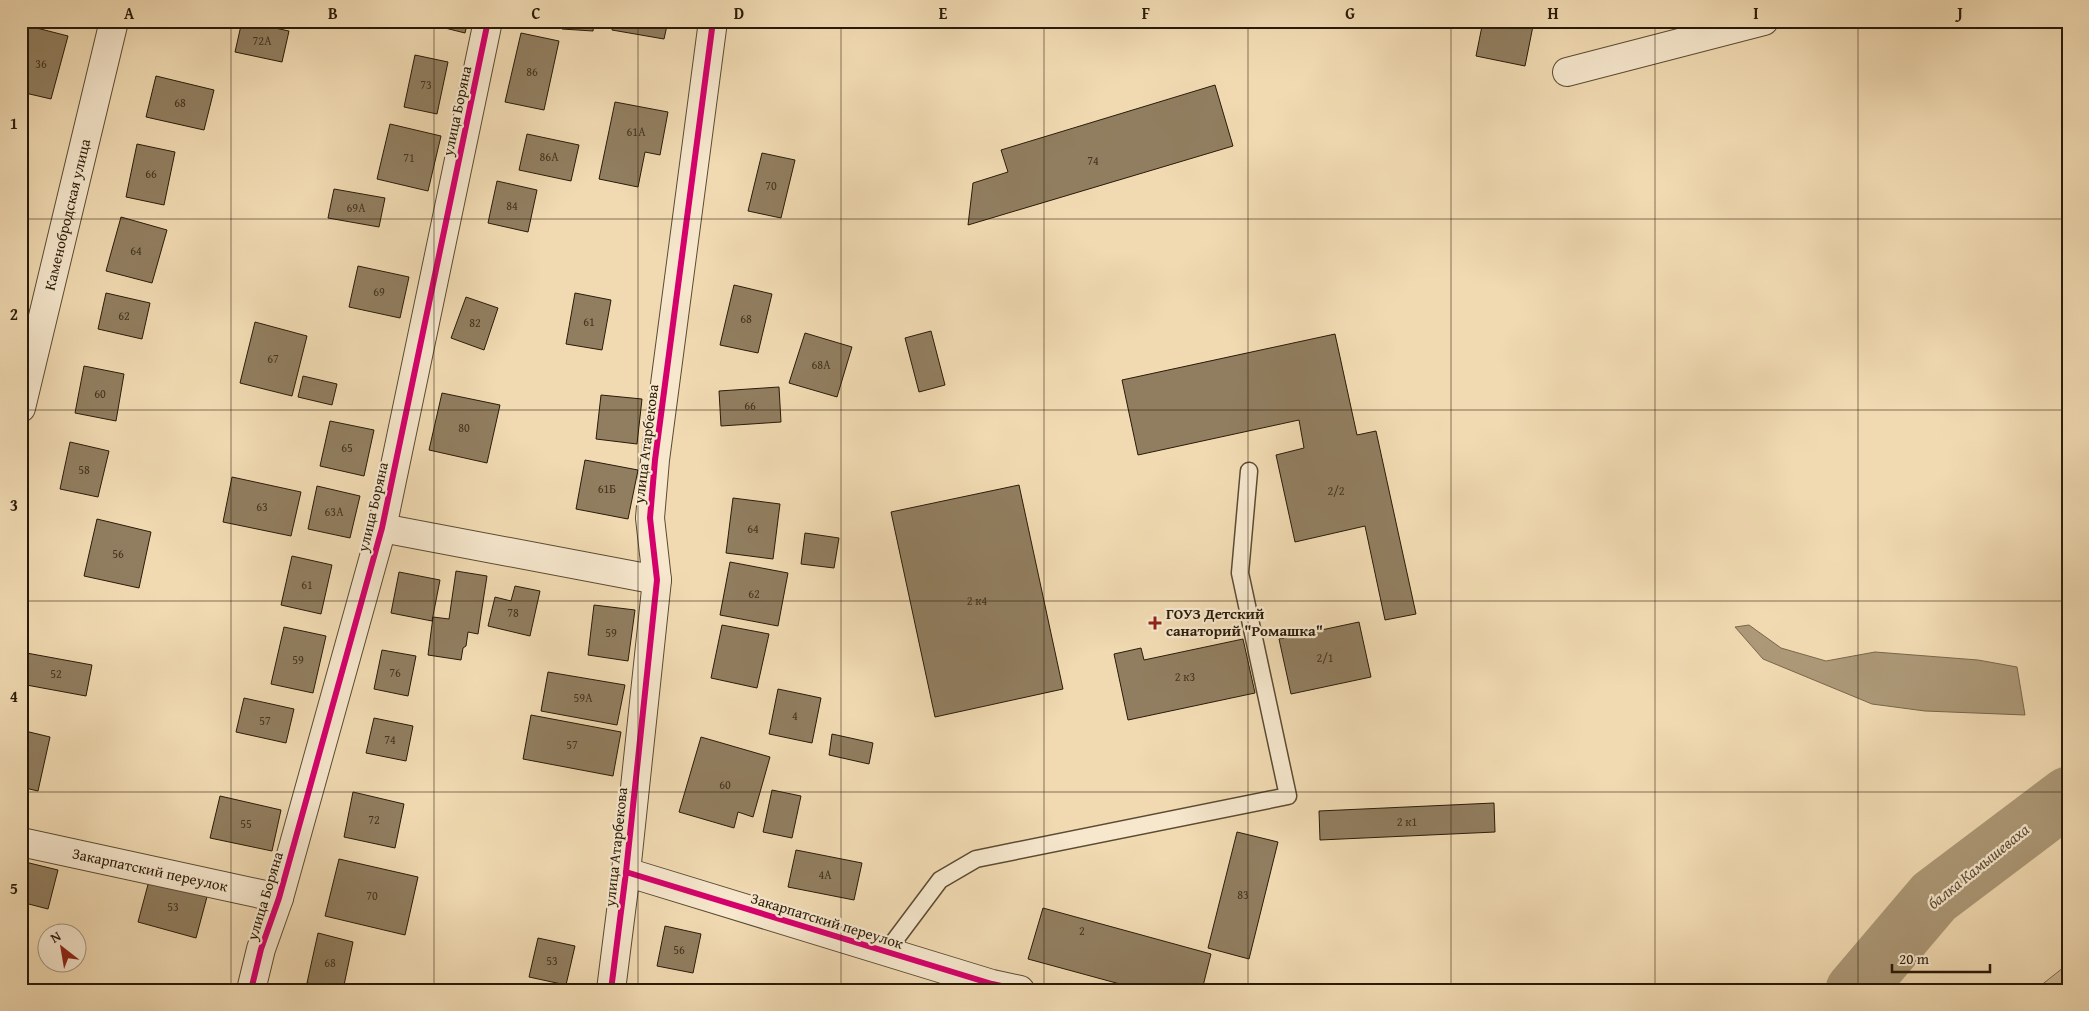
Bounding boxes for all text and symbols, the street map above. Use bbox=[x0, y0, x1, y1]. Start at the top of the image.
text: A bbox=[124, 1, 135, 25]
text: B bbox=[328, 1, 338, 25]
text: C bbox=[531, 1, 541, 25]
text: D bbox=[734, 1, 744, 25]
text: E bbox=[939, 1, 948, 25]
text: F bbox=[1142, 1, 1150, 25]
text: G bbox=[1345, 1, 1355, 25]
text: H bbox=[1547, 1, 1559, 25]
text: I bbox=[1753, 1, 1759, 25]
text: J bbox=[1954, 1, 1963, 25]
house number: 72А bbox=[253, 32, 272, 49]
house number: 36 bbox=[35, 55, 47, 72]
street label: улица Боряна bbox=[437, 63, 476, 159]
house number: 86 bbox=[526, 63, 538, 80]
house number: 73 bbox=[420, 76, 432, 93]
house number: 68 bbox=[174, 94, 186, 111]
text: 1 bbox=[10, 111, 18, 135]
house number: 61А bbox=[627, 123, 646, 140]
street label: Каменобродская улица bbox=[39, 136, 96, 292]
house number: 86А bbox=[540, 148, 559, 165]
house number: 71 bbox=[403, 149, 415, 166]
house number: 74 bbox=[1087, 152, 1099, 169]
house number: 66 bbox=[145, 165, 157, 182]
house number: 70 bbox=[765, 177, 777, 194]
house number: 84 bbox=[506, 197, 518, 214]
house number: 69А bbox=[347, 199, 366, 216]
house number: 64 bbox=[130, 242, 142, 259]
house number: 69 bbox=[373, 283, 385, 300]
text: 2 bbox=[10, 302, 18, 326]
house number: 62 bbox=[118, 307, 130, 324]
house number: 68 bbox=[740, 310, 752, 327]
house number: 61 bbox=[583, 313, 595, 330]
house number: 82 bbox=[469, 314, 481, 331]
house number: 67 bbox=[267, 350, 279, 367]
house number: 68А bbox=[812, 356, 831, 373]
street label: улица Атарбекова bbox=[628, 382, 663, 506]
house number: 60 bbox=[94, 385, 106, 402]
house number: 66 bbox=[744, 397, 756, 414]
house number: 80 bbox=[458, 419, 470, 436]
house number: 65 bbox=[341, 439, 353, 456]
street label: улица Боряна bbox=[352, 459, 393, 555]
house number: 58 bbox=[78, 461, 90, 478]
house number: 61Б bbox=[598, 480, 616, 497]
house number: 2/2 bbox=[1327, 482, 1345, 499]
text: 3 bbox=[10, 493, 18, 517]
house number: 63 bbox=[256, 498, 268, 515]
house number: 63А bbox=[325, 503, 344, 520]
house number: 64 bbox=[747, 520, 759, 537]
house number: 56 bbox=[112, 545, 124, 562]
house number: 61 bbox=[301, 576, 313, 593]
house number: 62 bbox=[748, 585, 760, 602]
house number: 2 к4 bbox=[967, 592, 987, 609]
place label: ГОУЗ Детский санаторий "Ромашка" bbox=[1166, 603, 1323, 641]
house number: 78 bbox=[507, 604, 519, 621]
marker: ГОУЗ Детский санаторий "Ромашка" bbox=[1148, 616, 1162, 630]
house number: 59 bbox=[605, 624, 617, 641]
house number: 2/1 bbox=[1316, 649, 1334, 666]
house number: 59 bbox=[292, 651, 304, 668]
house number: 76 bbox=[389, 664, 401, 681]
house number: 52 bbox=[50, 665, 62, 682]
house number: 2 к3 bbox=[1175, 668, 1195, 685]
text: 4 bbox=[10, 684, 18, 708]
house number: 59А bbox=[574, 689, 593, 706]
house number: 4 bbox=[792, 707, 798, 724]
house number: 57 bbox=[259, 712, 271, 729]
house number: 74 bbox=[384, 731, 396, 748]
house number: 57 bbox=[566, 736, 578, 753]
house number: 60 bbox=[719, 776, 731, 793]
street label: улица Атарбекова bbox=[599, 785, 632, 909]
house number: 72 bbox=[368, 811, 380, 828]
house number: 2 к1 bbox=[1397, 813, 1417, 830]
house number: 55 bbox=[240, 815, 252, 832]
water label: балка Камышеваха bbox=[1922, 817, 2034, 914]
street label: Закарпатский переулок bbox=[70, 842, 230, 897]
street label: улица Боряна bbox=[241, 848, 288, 944]
house number: 4А bbox=[818, 866, 832, 883]
text: 5 bbox=[10, 876, 18, 900]
house number: 83 bbox=[1237, 886, 1249, 903]
house number: 70 bbox=[366, 887, 378, 904]
street label: Закарпатский переулок bbox=[748, 887, 906, 954]
house number: 53 bbox=[167, 898, 179, 915]
house number: 2 bbox=[1079, 922, 1085, 939]
north arrow bbox=[38, 924, 88, 974]
text: N bbox=[46, 926, 65, 948]
house number: 56 bbox=[673, 941, 685, 958]
scale bar bbox=[1892, 941, 1989, 973]
text: 20 m bbox=[1899, 948, 1930, 969]
house number: 53 bbox=[546, 952, 558, 969]
house number: 68 bbox=[324, 954, 336, 971]

